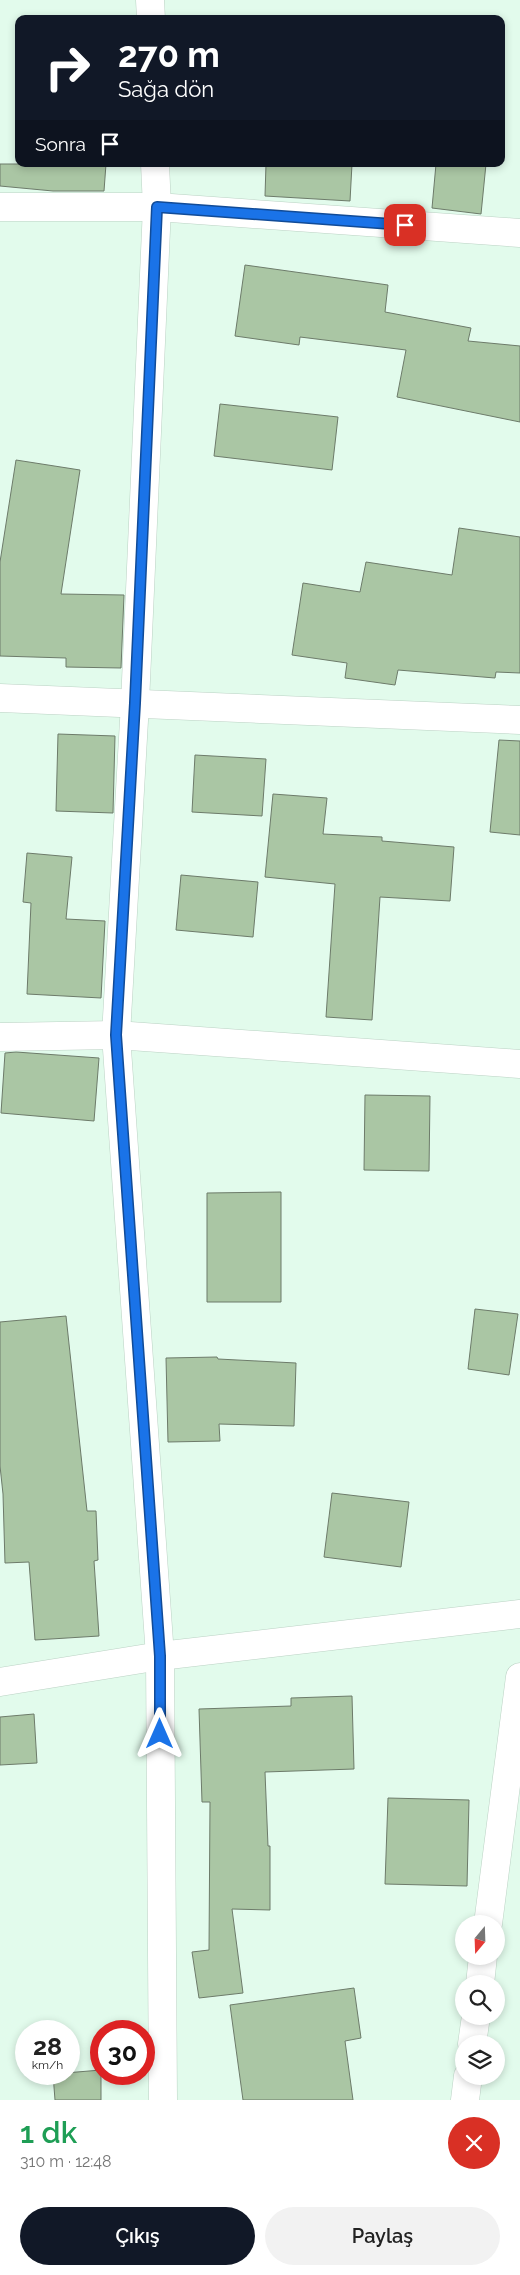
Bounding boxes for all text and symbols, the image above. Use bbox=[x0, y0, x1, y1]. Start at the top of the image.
text: 270 m bbox=[118, 34, 220, 75]
icon: right bbox=[35, 35, 100, 100]
text: Sağa dön bbox=[118, 76, 214, 102]
icon: arrive bbox=[96, 130, 124, 158]
text: Sonra bbox=[35, 133, 86, 155]
pin bbox=[384, 204, 426, 246]
icon: arrive bbox=[391, 211, 419, 239]
position arrow bbox=[133, 1707, 185, 1759]
north arrow bbox=[455, 1915, 505, 1965]
map controls bbox=[455, 1915, 505, 2085]
button: search bbox=[455, 1975, 505, 2025]
speed limit sign: 30 bbox=[90, 2020, 155, 2085]
text: 28 bbox=[33, 2031, 62, 2061]
button: layers bbox=[455, 2035, 505, 2085]
text: km/h bbox=[32, 2058, 63, 2072]
text: 1 dk bbox=[20, 2115, 77, 2150]
button: close bbox=[448, 2117, 500, 2169]
text: 310 m · 12:48 bbox=[20, 2152, 112, 2171]
button: Çıkış bbox=[20, 2207, 255, 2265]
button: Paylaş bbox=[265, 2207, 500, 2265]

